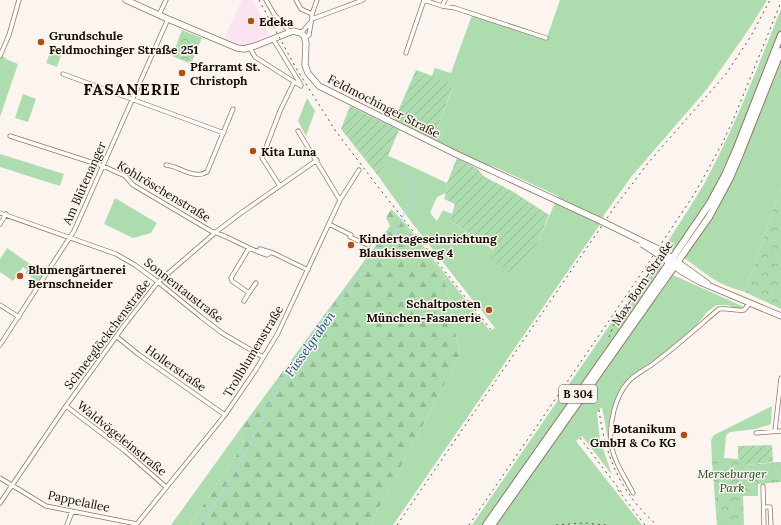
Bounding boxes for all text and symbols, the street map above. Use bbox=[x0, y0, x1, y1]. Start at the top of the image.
place label: Edeka bbox=[259, 14, 294, 29]
marker: Edeka bbox=[246, 16, 256, 26]
place label: Grundschule Feldmochinger Straße 251 bbox=[49, 28, 199, 57]
marker: Grundschule Feldmochinger Straße 251 bbox=[36, 37, 46, 47]
place label: Pfarramt St. Christoph bbox=[190, 59, 261, 88]
marker: Pfarramt St. Christoph bbox=[177, 68, 187, 78]
street label: Feldmochinger Straße bbox=[325, 71, 443, 141]
district label: FASANERIE bbox=[83, 79, 181, 99]
street label: Am Blütenanger bbox=[59, 138, 109, 228]
place label: Kita Luna bbox=[261, 144, 317, 159]
marker: Kita Luna bbox=[248, 146, 258, 156]
street label: Kohlröschenstraße bbox=[114, 157, 214, 225]
place label: Kindertageseinrichtung Blaukissenweg 4 bbox=[359, 231, 498, 260]
street label: Max-Born-Straße bbox=[608, 237, 676, 328]
marker: Kindertageseinrichtung Blaukissenweg 4 bbox=[346, 240, 356, 250]
street label: Sonnentaustraße bbox=[141, 254, 227, 326]
place label: Blumengärtnerei Bernschneider bbox=[28, 262, 126, 291]
marker: Blumengärtnerei Bernschneider bbox=[15, 271, 25, 281]
street label: Schneeglöckchenstraße bbox=[61, 276, 154, 392]
place label: Schaltposten München-Fasanerie bbox=[366, 296, 482, 325]
street label: Trollblumenstraße bbox=[220, 302, 287, 400]
marker: Schaltposten München-Fasanerie bbox=[484, 305, 494, 315]
water label: Füsselgraben bbox=[281, 308, 339, 380]
street label: Hollerstraße bbox=[143, 342, 210, 395]
road number: B 304 bbox=[559, 385, 597, 403]
street label: Waldvögeleinstraße bbox=[74, 397, 170, 479]
place label: Botanikum GmbH & Co KG bbox=[590, 421, 676, 450]
marker: Botanikum GmbH & Co KG bbox=[679, 430, 689, 440]
park label: Merseburger Park bbox=[698, 466, 767, 495]
street label: Pappelallee bbox=[47, 487, 112, 515]

